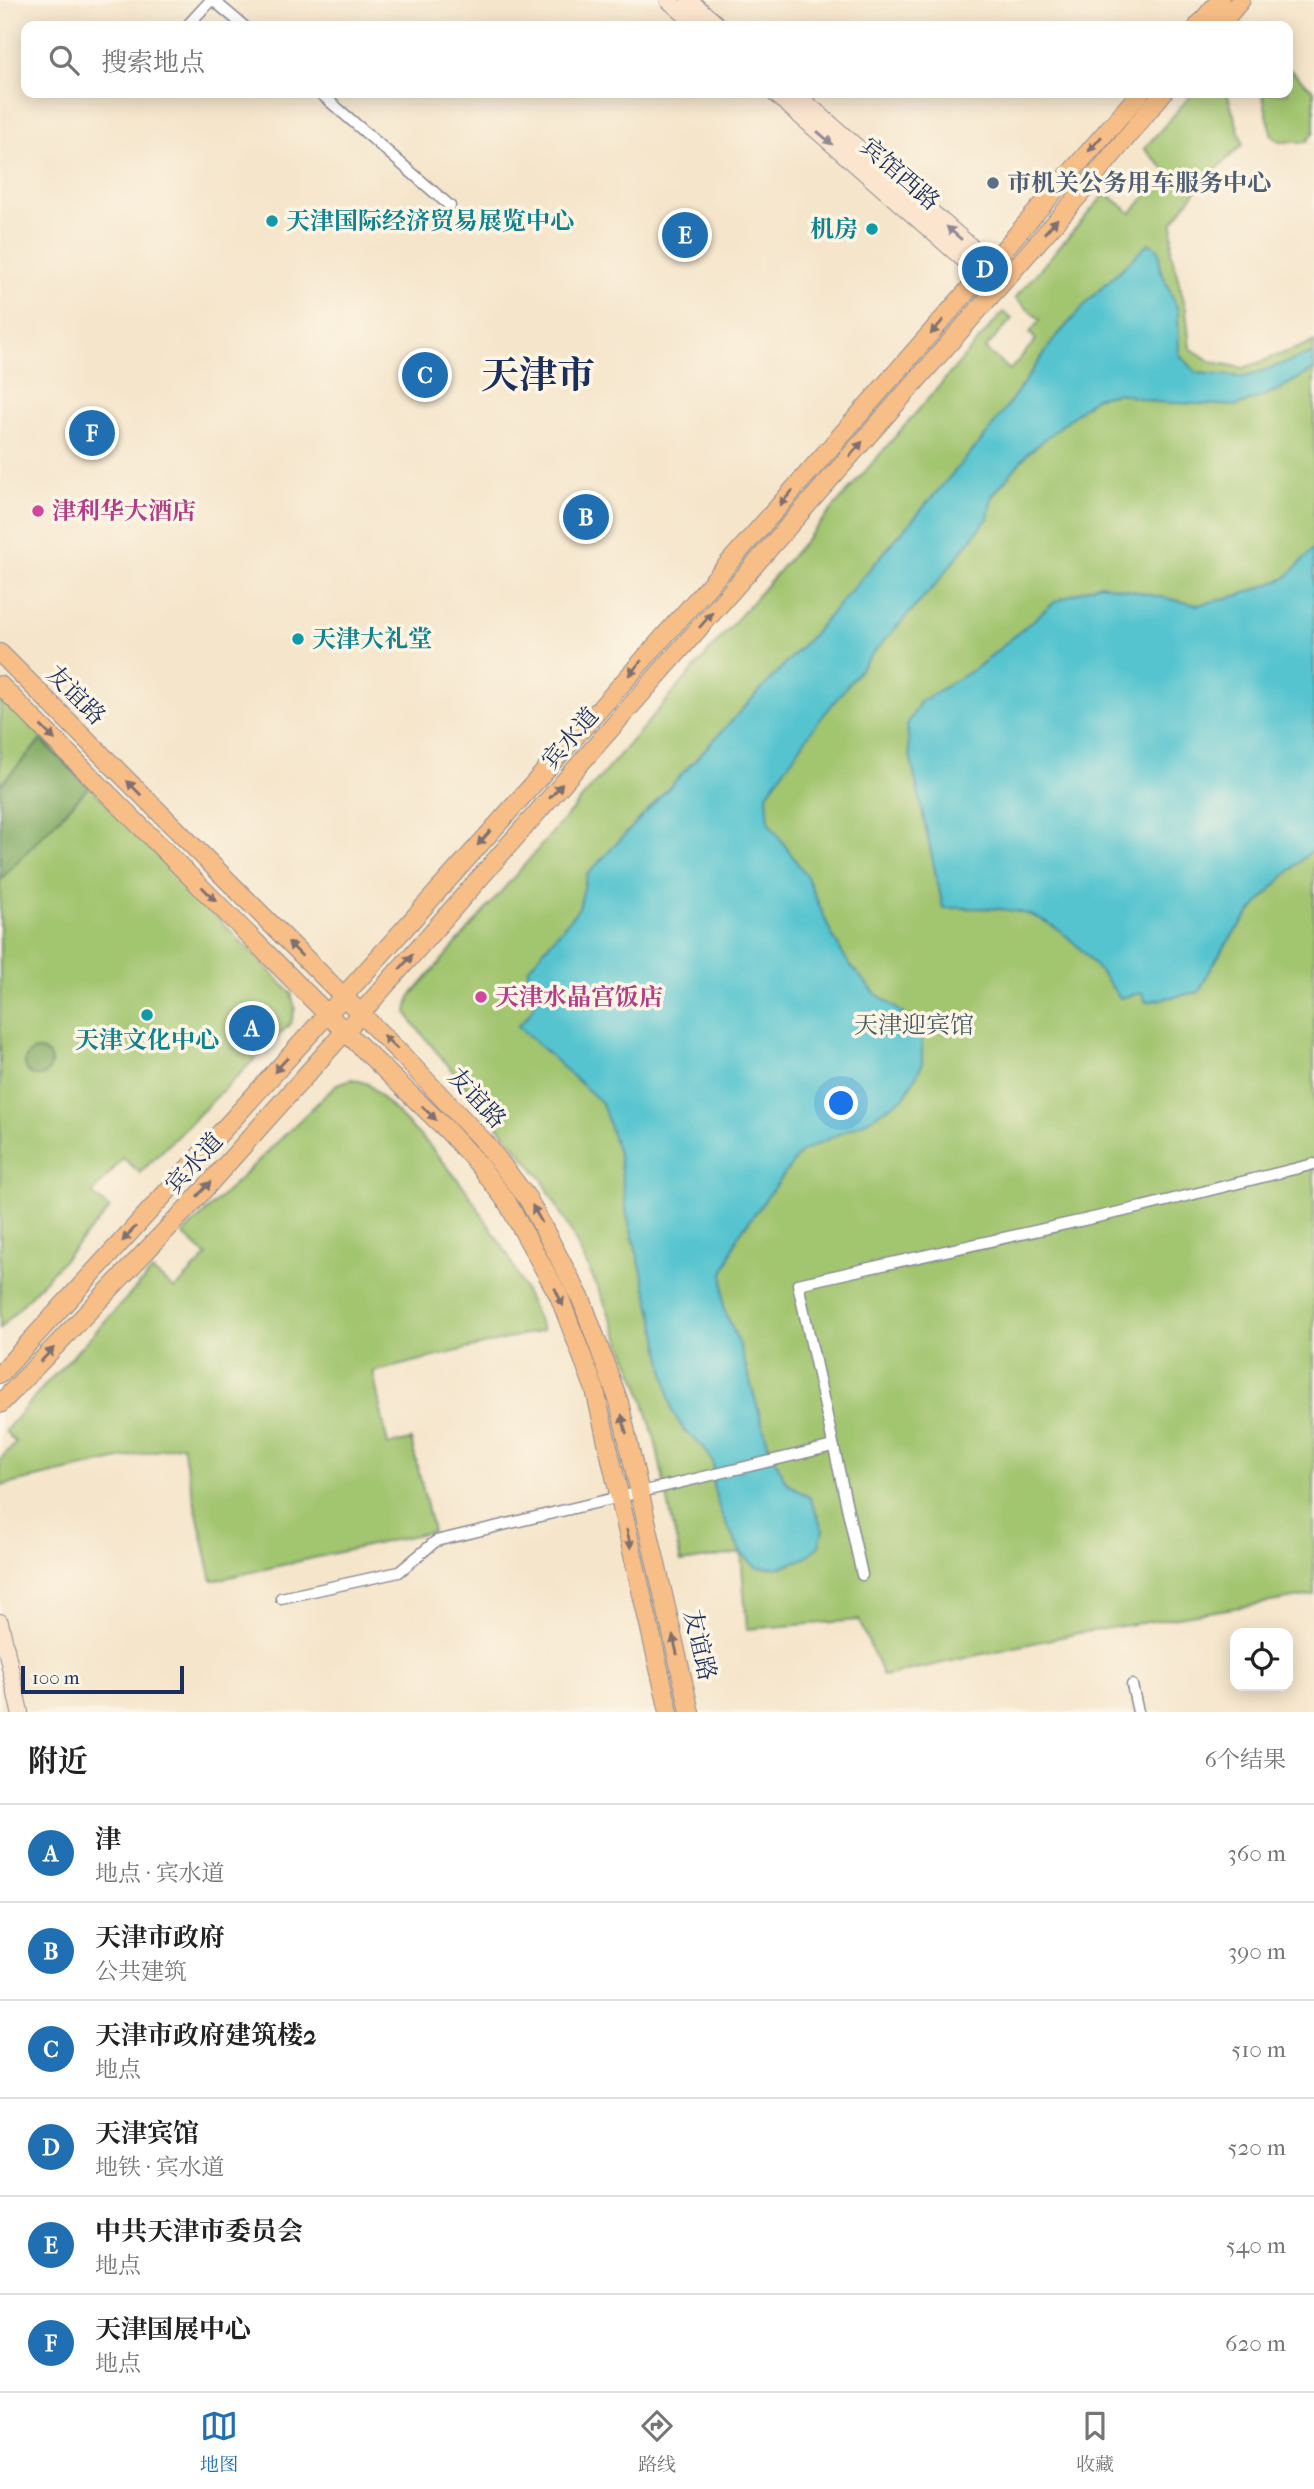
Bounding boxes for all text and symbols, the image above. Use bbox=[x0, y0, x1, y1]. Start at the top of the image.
search box bbox=[21, 21, 1293, 98]
icon: search bbox=[45, 41, 83, 79]
text: 搜索地点 bbox=[101, 47, 205, 78]
one-way arrow bbox=[816, 130, 834, 146]
street label: 宾馆西路 bbox=[855, 132, 945, 216]
one-way arrow bbox=[1088, 136, 1103, 153]
place label: 市机关公务用车服务中心 bbox=[1007, 169, 1271, 197]
marker: 市机关公务用车服务中心 bbox=[985, 175, 1001, 191]
place label: 天津国际经济贸易展览中心 bbox=[286, 207, 574, 235]
pin: E bbox=[662, 209, 708, 261]
marker: 天津国际经济贸易展览中心 bbox=[264, 213, 280, 229]
place label: 机房 bbox=[810, 215, 858, 243]
one-way arrow bbox=[1043, 217, 1059, 235]
marker: 机房 bbox=[864, 221, 880, 237]
one-way arrow bbox=[946, 225, 963, 241]
pin: D bbox=[962, 243, 1008, 295]
one-way arrow bbox=[929, 318, 945, 335]
pin: C bbox=[402, 349, 448, 401]
district label: 天津市 bbox=[481, 353, 595, 398]
pin: F bbox=[69, 407, 115, 459]
one-way arrow bbox=[847, 441, 863, 458]
one-way arrow bbox=[779, 489, 794, 506]
pin: B bbox=[563, 491, 609, 543]
place label: 津利华大酒店 bbox=[52, 497, 196, 525]
marker: 津利华大酒店 bbox=[30, 503, 46, 519]
one-way arrow bbox=[698, 611, 714, 629]
place label: 天津大礼堂 bbox=[312, 625, 432, 653]
marker: 天津大礼堂 bbox=[290, 631, 306, 647]
one-way arrow bbox=[627, 659, 643, 677]
street label: 友谊路 bbox=[41, 660, 111, 730]
street label: 宾水道 bbox=[536, 702, 604, 774]
one-way arrow bbox=[40, 724, 57, 741]
one-way arrow bbox=[126, 779, 143, 796]
one-way arrow bbox=[548, 782, 564, 800]
one-way arrow bbox=[477, 830, 493, 847]
one-way arrow bbox=[200, 885, 216, 902]
one-way arrow bbox=[287, 941, 303, 957]
one-way arrow bbox=[398, 954, 413, 971]
place label: 天津水晶宫饭店 bbox=[495, 983, 663, 1011]
marker: 天津水晶宫饭店 bbox=[473, 989, 489, 1005]
pin: A bbox=[229, 1002, 275, 1054]
marker: 天津文化中心 bbox=[139, 1007, 155, 1023]
park label: 天津迎宾馆 bbox=[854, 1011, 974, 1039]
place label: 天津文化中心 bbox=[75, 1026, 219, 1054]
one-way arrow bbox=[382, 1034, 398, 1051]
one-way arrow bbox=[274, 1056, 290, 1073]
street label: 友谊路 bbox=[442, 1062, 512, 1134]
your location bbox=[824, 1086, 858, 1120]
one-way arrow bbox=[420, 1104, 437, 1120]
street label: 宾水道 bbox=[160, 1127, 228, 1199]
one-way arrow bbox=[195, 1181, 211, 1198]
one-way arrow bbox=[531, 1205, 543, 1224]
one-way arrow bbox=[121, 1225, 137, 1243]
one-way arrow bbox=[554, 1287, 565, 1308]
one-way arrow bbox=[39, 1346, 56, 1363]
one-way arrow bbox=[618, 1413, 629, 1435]
one-way arrow bbox=[624, 1528, 635, 1550]
street label: 友谊路 bbox=[678, 1607, 722, 1683]
map controls bbox=[1230, 1628, 1293, 1691]
button: locate bbox=[1230, 1628, 1293, 1691]
one-way arrow bbox=[670, 1634, 681, 1656]
scale bar bbox=[21, 1663, 184, 1695]
text: 100 m bbox=[32, 1667, 80, 1689]
text: 附近 bbox=[28, 1744, 88, 1779]
text: 6个结果 bbox=[1205, 1746, 1286, 1773]
text: 津 bbox=[95, 1824, 121, 1855]
text: A bbox=[44, 1840, 58, 1867]
text: 360 m bbox=[1227, 1840, 1286, 1867]
text: 地点 · 宾水道 bbox=[95, 1860, 225, 1887]
text: 天津市政府 bbox=[95, 1922, 225, 1953]
text: B bbox=[44, 1938, 58, 1965]
text: 390 m bbox=[1228, 1938, 1286, 1965]
text: 公共建筑 bbox=[95, 1958, 187, 1985]
text: 天津市政府建筑楼2 bbox=[95, 2020, 316, 2051]
text: C bbox=[43, 2036, 59, 2063]
text: 510 m bbox=[1231, 2036, 1286, 2063]
text: 地点 bbox=[95, 2056, 141, 2083]
text: 天津宾馆 bbox=[95, 2118, 199, 2149]
text: D bbox=[42, 2134, 60, 2161]
text: 520 m bbox=[1227, 2134, 1286, 2161]
text: 地铁 · 宾水道 bbox=[95, 2154, 225, 2181]
text: 中共天津市委员会 bbox=[95, 2216, 303, 2247]
text: E bbox=[44, 2232, 58, 2259]
text: 540 m bbox=[1226, 2232, 1286, 2259]
text: 地点 bbox=[95, 2252, 141, 2279]
text: 天津国展中心 bbox=[95, 2314, 251, 2345]
text: F bbox=[45, 2330, 57, 2357]
text: 620 m bbox=[1225, 2330, 1286, 2357]
text: 地点 bbox=[95, 2350, 141, 2377]
tab: 地图 bbox=[200, 2407, 238, 2476]
tab: 路线 bbox=[638, 2407, 676, 2476]
tab: 收藏 bbox=[1076, 2407, 1114, 2476]

